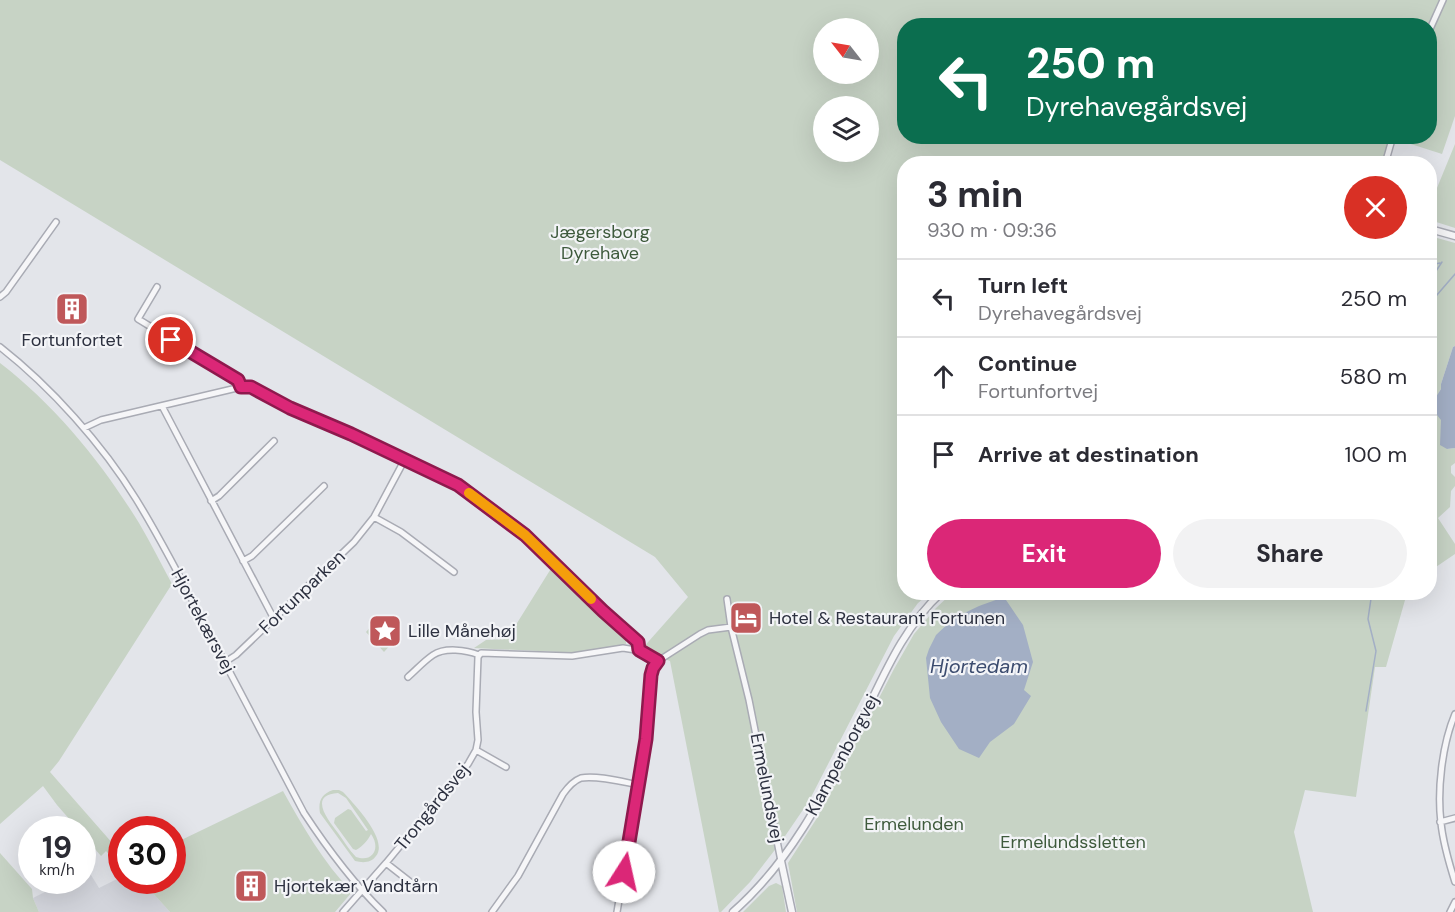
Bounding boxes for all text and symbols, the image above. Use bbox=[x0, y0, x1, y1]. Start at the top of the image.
north arrow bbox=[813, 18, 879, 84]
map controls bbox=[813, 18, 879, 162]
text: 250 m bbox=[1026, 36, 1155, 91]
icon: left bbox=[927, 42, 1005, 120]
text: Dyrehavegårdsvej bbox=[1026, 89, 1247, 124]
button: layers bbox=[813, 96, 879, 162]
text: 3 min bbox=[927, 171, 1023, 218]
button: close bbox=[1344, 176, 1407, 239]
text: 930 m · 09:36 bbox=[927, 217, 1057, 243]
park label: Jægersborg Dyrehave bbox=[550, 220, 650, 265]
text: Turn left bbox=[978, 271, 1068, 300]
icon: left bbox=[927, 282, 960, 315]
text: 250 m bbox=[1340, 284, 1407, 313]
building icon: Fortunfortet bbox=[54, 291, 90, 327]
text: Dyrehavegårdsvej bbox=[978, 300, 1142, 326]
pin bbox=[145, 314, 196, 365]
icon: arrive bbox=[154, 323, 187, 356]
place label: Fortunfortet bbox=[21, 328, 123, 352]
text: Continue bbox=[978, 349, 1077, 378]
icon: ahead bbox=[927, 360, 960, 393]
text: 580 m bbox=[1340, 362, 1407, 391]
text: Fortunfortvej bbox=[978, 378, 1098, 404]
icon: arrive bbox=[927, 438, 960, 471]
text: Arrive at destination bbox=[978, 440, 1199, 469]
text: 100 m bbox=[1345, 440, 1407, 469]
button: Exit bbox=[927, 519, 1161, 588]
button: Share bbox=[1173, 519, 1407, 588]
street label: Fortunparken bbox=[254, 545, 350, 639]
street label: Hjortekærsvej bbox=[165, 564, 241, 678]
hotel icon: Hotel & Restaurant Fortunen bbox=[728, 600, 764, 636]
place label: Hotel & Restaurant Fortunen bbox=[769, 606, 1005, 630]
place icon: Lille Månehøj bbox=[367, 613, 403, 649]
place label: Lille Månehøj bbox=[408, 619, 516, 643]
water label: Hjortedam bbox=[930, 653, 1028, 679]
street label: Klampenborgvej bbox=[800, 690, 884, 820]
street label: Ermelundsvej bbox=[745, 731, 789, 845]
street label: Trongårdsvej bbox=[389, 758, 475, 856]
park label: Ermelunden bbox=[864, 812, 964, 836]
speed limit sign: 30 bbox=[108, 816, 186, 894]
text: 19 bbox=[42, 828, 72, 867]
park label: Ermelundssletten bbox=[1000, 830, 1146, 854]
position arrow bbox=[592, 840, 656, 904]
text: km/h bbox=[39, 860, 75, 880]
building icon: Hjortekær Vandtårn bbox=[233, 868, 269, 904]
place label: Hjortekær Vandtårn bbox=[274, 874, 438, 898]

